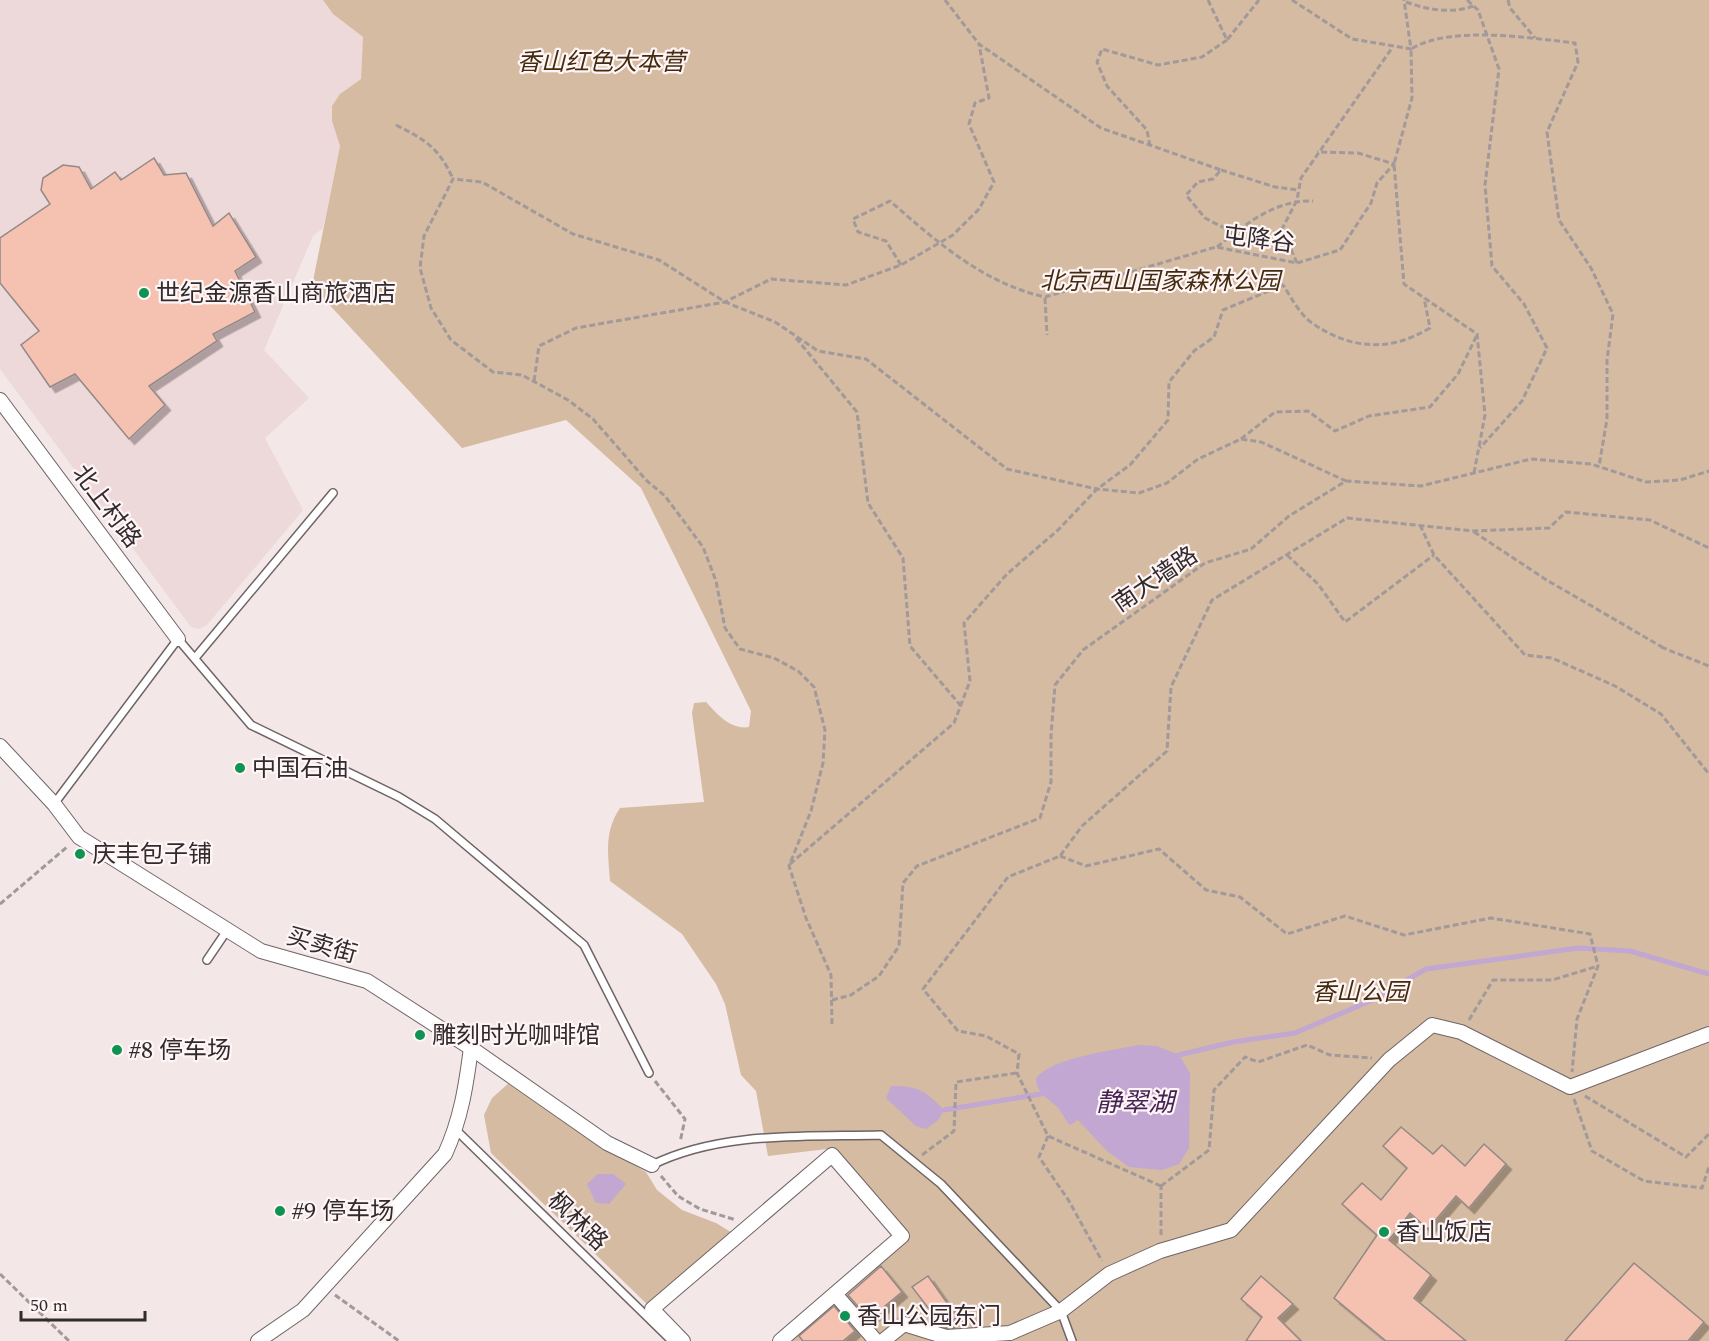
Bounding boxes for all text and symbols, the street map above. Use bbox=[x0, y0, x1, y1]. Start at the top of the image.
park label: 香山红色大本营 bbox=[517, 45, 689, 81]
street label: 屯降谷 bbox=[1221, 218, 1297, 262]
park label: 北京西山国家森林公园 bbox=[1040, 264, 1283, 300]
place label: 世纪金源香山商旅酒店 bbox=[156, 276, 396, 312]
marker: 世纪金源香山商旅酒店 bbox=[137, 286, 151, 300]
street label: 北上村路 bbox=[63, 457, 149, 556]
street label: 南大墙路 bbox=[1106, 538, 1205, 622]
place label: 中国石油 bbox=[252, 751, 348, 787]
marker: 中国石油 bbox=[233, 761, 247, 775]
place label: 庆丰包子铺 bbox=[92, 837, 212, 873]
marker: 庆丰包子铺 bbox=[73, 847, 87, 861]
street label: 买卖街 bbox=[282, 919, 361, 973]
park label: 香山公园 bbox=[1312, 975, 1411, 1011]
place label: 雕刻时光咖啡馆 bbox=[432, 1018, 600, 1054]
marker: 雕刻时光咖啡馆 bbox=[413, 1028, 427, 1042]
place label: #8 停车场 bbox=[129, 1033, 231, 1069]
marker: #8 停车场 bbox=[110, 1043, 124, 1057]
water label: 静翠湖 bbox=[1096, 1083, 1178, 1123]
street label: 枫林路 bbox=[539, 1184, 616, 1260]
place label: #9 停车场 bbox=[292, 1194, 394, 1230]
marker: #9 停车场 bbox=[273, 1204, 287, 1218]
place label: 香山饭店 bbox=[1396, 1215, 1492, 1251]
marker: 香山饭店 bbox=[1377, 1225, 1391, 1239]
scale bar bbox=[21, 1284, 146, 1322]
text: 50 m bbox=[30, 1292, 68, 1319]
place label: 香山公园东门 bbox=[857, 1299, 1001, 1335]
marker: 香山公园东门 bbox=[838, 1309, 852, 1323]

